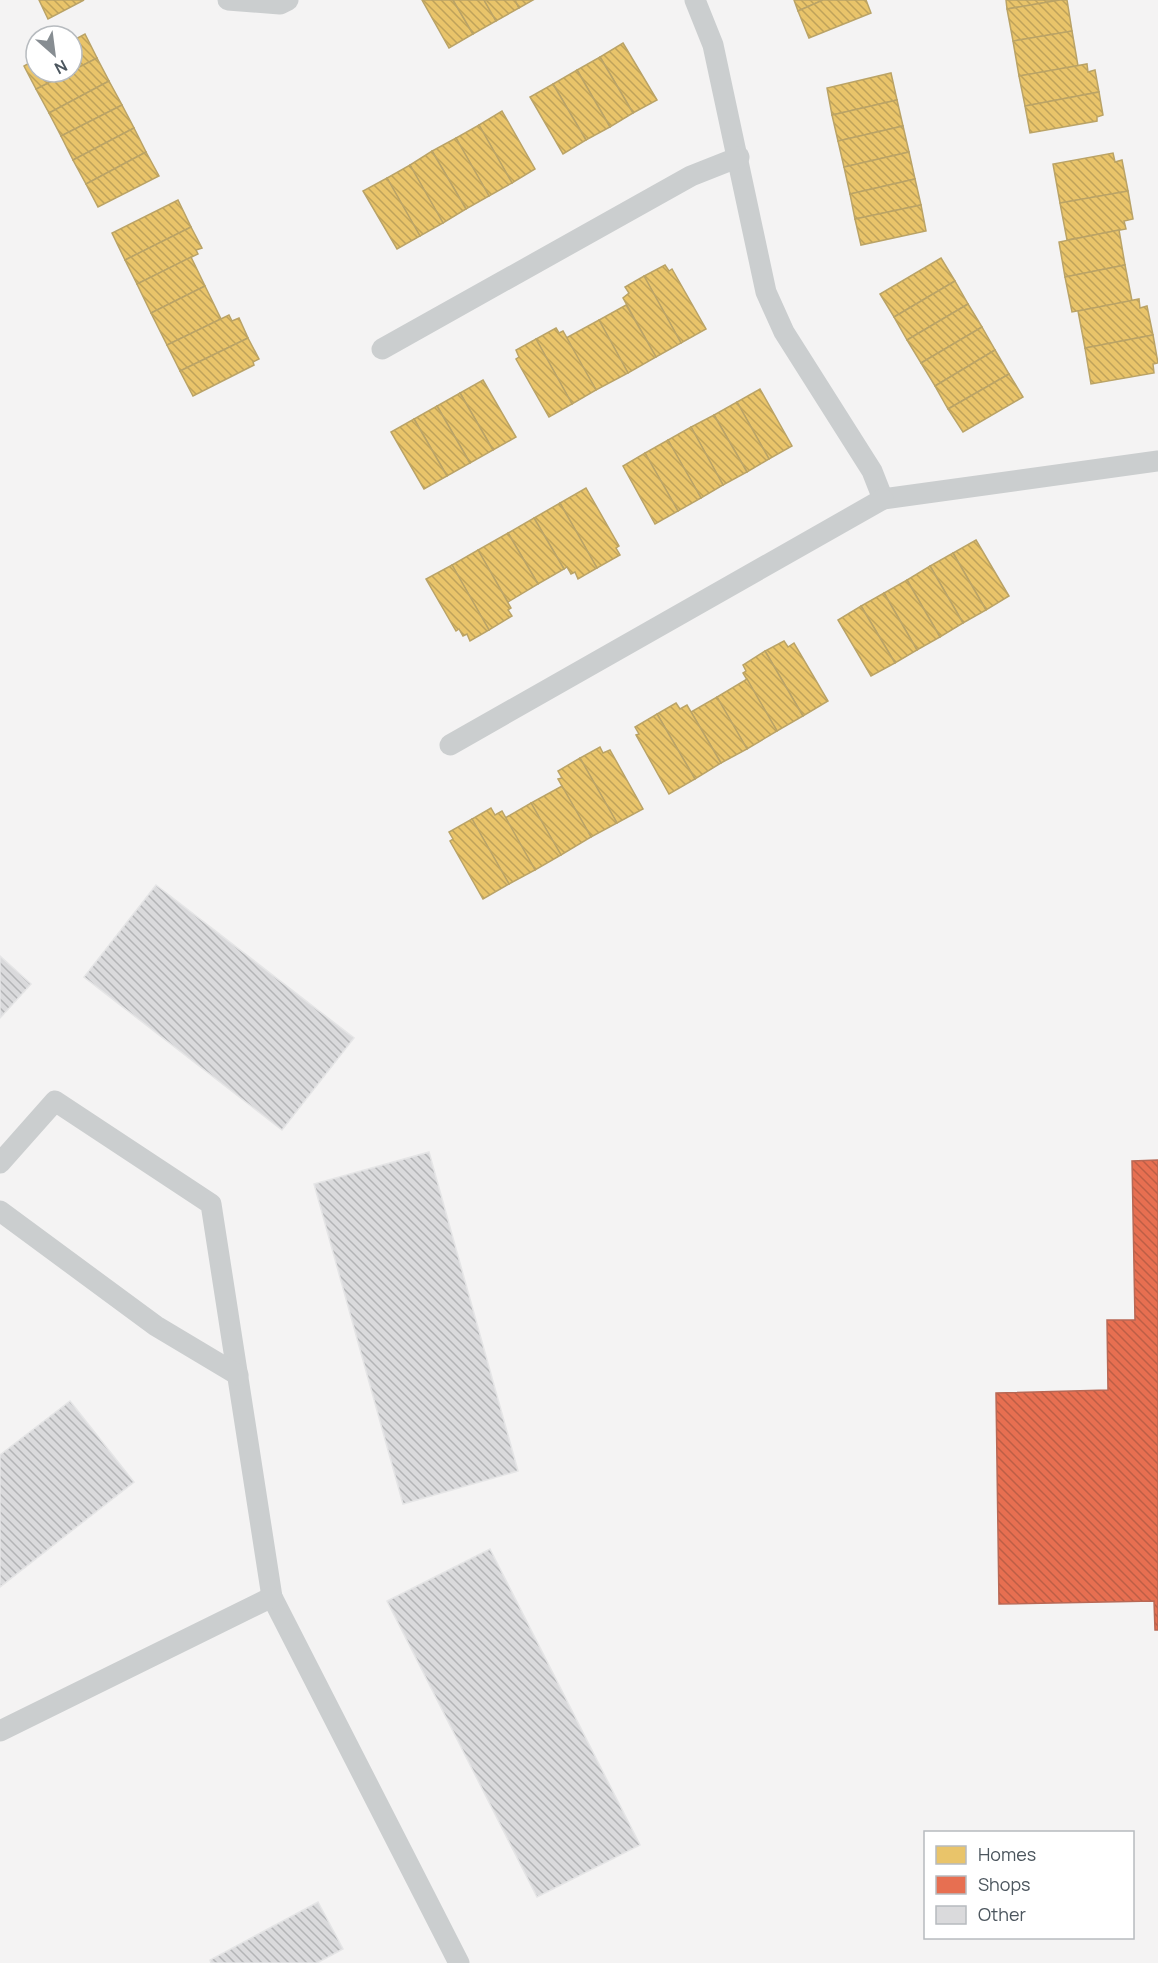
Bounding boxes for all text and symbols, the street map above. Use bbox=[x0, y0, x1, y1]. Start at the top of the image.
north arrow bbox=[24, 24, 84, 84]
text: N bbox=[51, 55, 71, 80]
legend bbox=[924, 1831, 1134, 1939]
text: Homes bbox=[978, 1842, 1036, 1866]
text: Shops bbox=[978, 1872, 1030, 1896]
text: Other bbox=[978, 1902, 1026, 1926]

